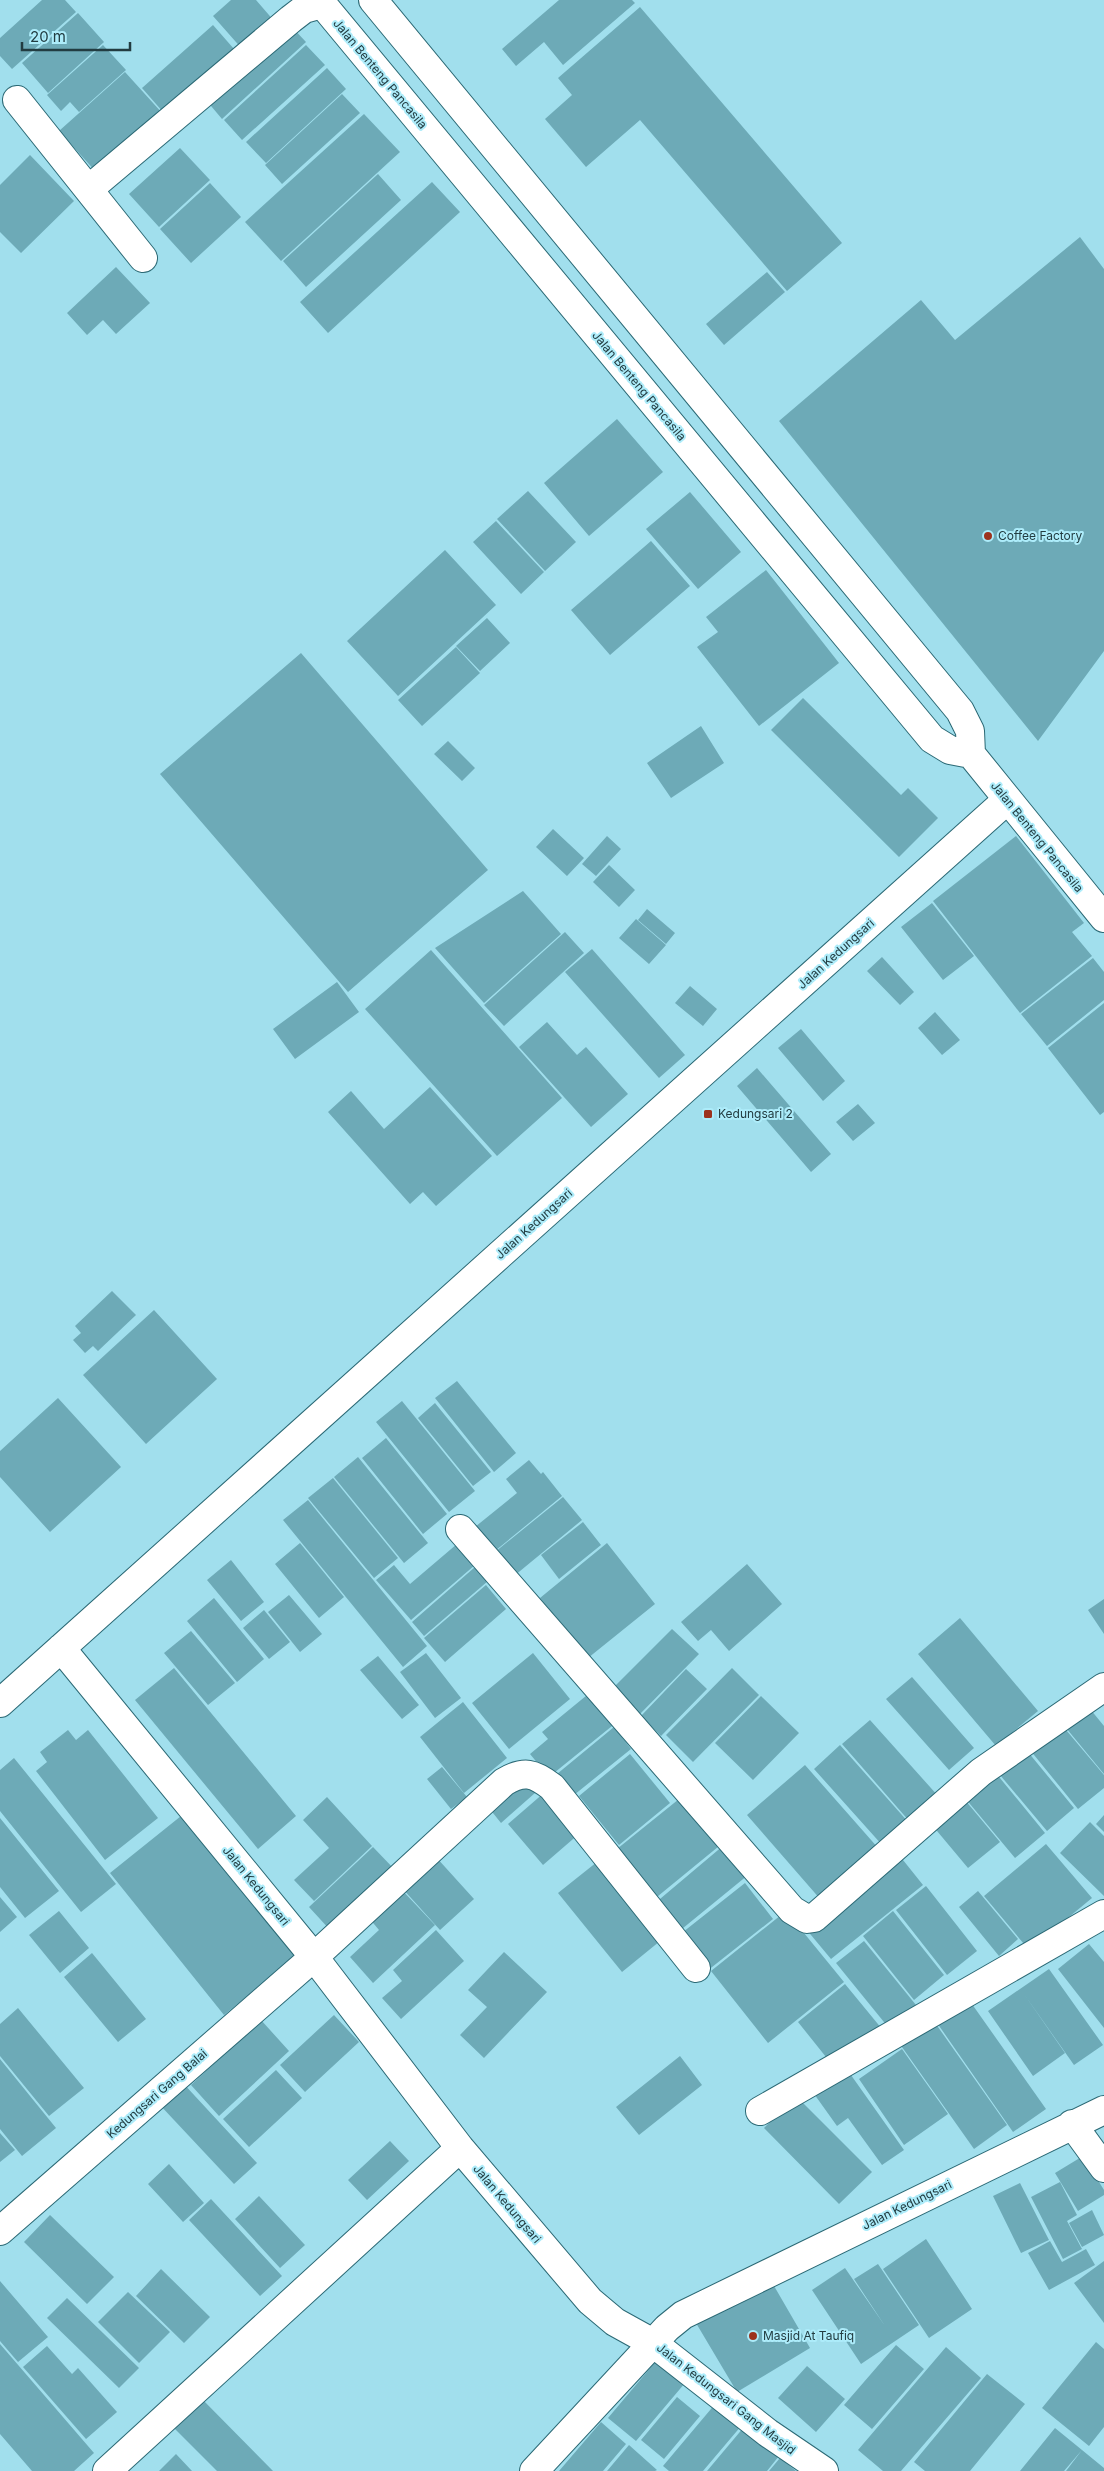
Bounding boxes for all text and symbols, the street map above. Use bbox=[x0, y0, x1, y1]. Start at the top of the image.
street label: Jalan Benteng Pancasila bbox=[330, 16, 431, 131]
scale bar bbox=[22, 20, 130, 52]
text: 20 m bbox=[30, 27, 66, 46]
street label: Jalan Benteng Pancasila bbox=[589, 328, 690, 443]
place label: Coffee Factory bbox=[998, 528, 1082, 543]
marker: Coffee Factory bbox=[982, 530, 994, 542]
street label: Jalan Benteng Pancasila bbox=[988, 778, 1087, 895]
street label: Jalan Kedungsari bbox=[794, 915, 877, 992]
place label: Kedungsari 2 bbox=[718, 1106, 793, 1121]
marker: Kedungsari 2 bbox=[702, 1108, 714, 1120]
street label: Jalan Kedungsari bbox=[492, 1185, 575, 1262]
street label: Jalan Kedungsari bbox=[220, 1843, 293, 1929]
street label: Kedungsari Gang Balai bbox=[103, 2046, 210, 2141]
street label: Jalan Kedungsari bbox=[470, 2161, 545, 2246]
street label: Jalan Kedungsari bbox=[860, 2176, 954, 2233]
place label: Masjid At Taufiq bbox=[763, 2328, 854, 2343]
marker: Masjid At Taufiq bbox=[747, 2330, 759, 2342]
street label: Jalan Kedungsari Gang Masjid bbox=[654, 2340, 799, 2457]

